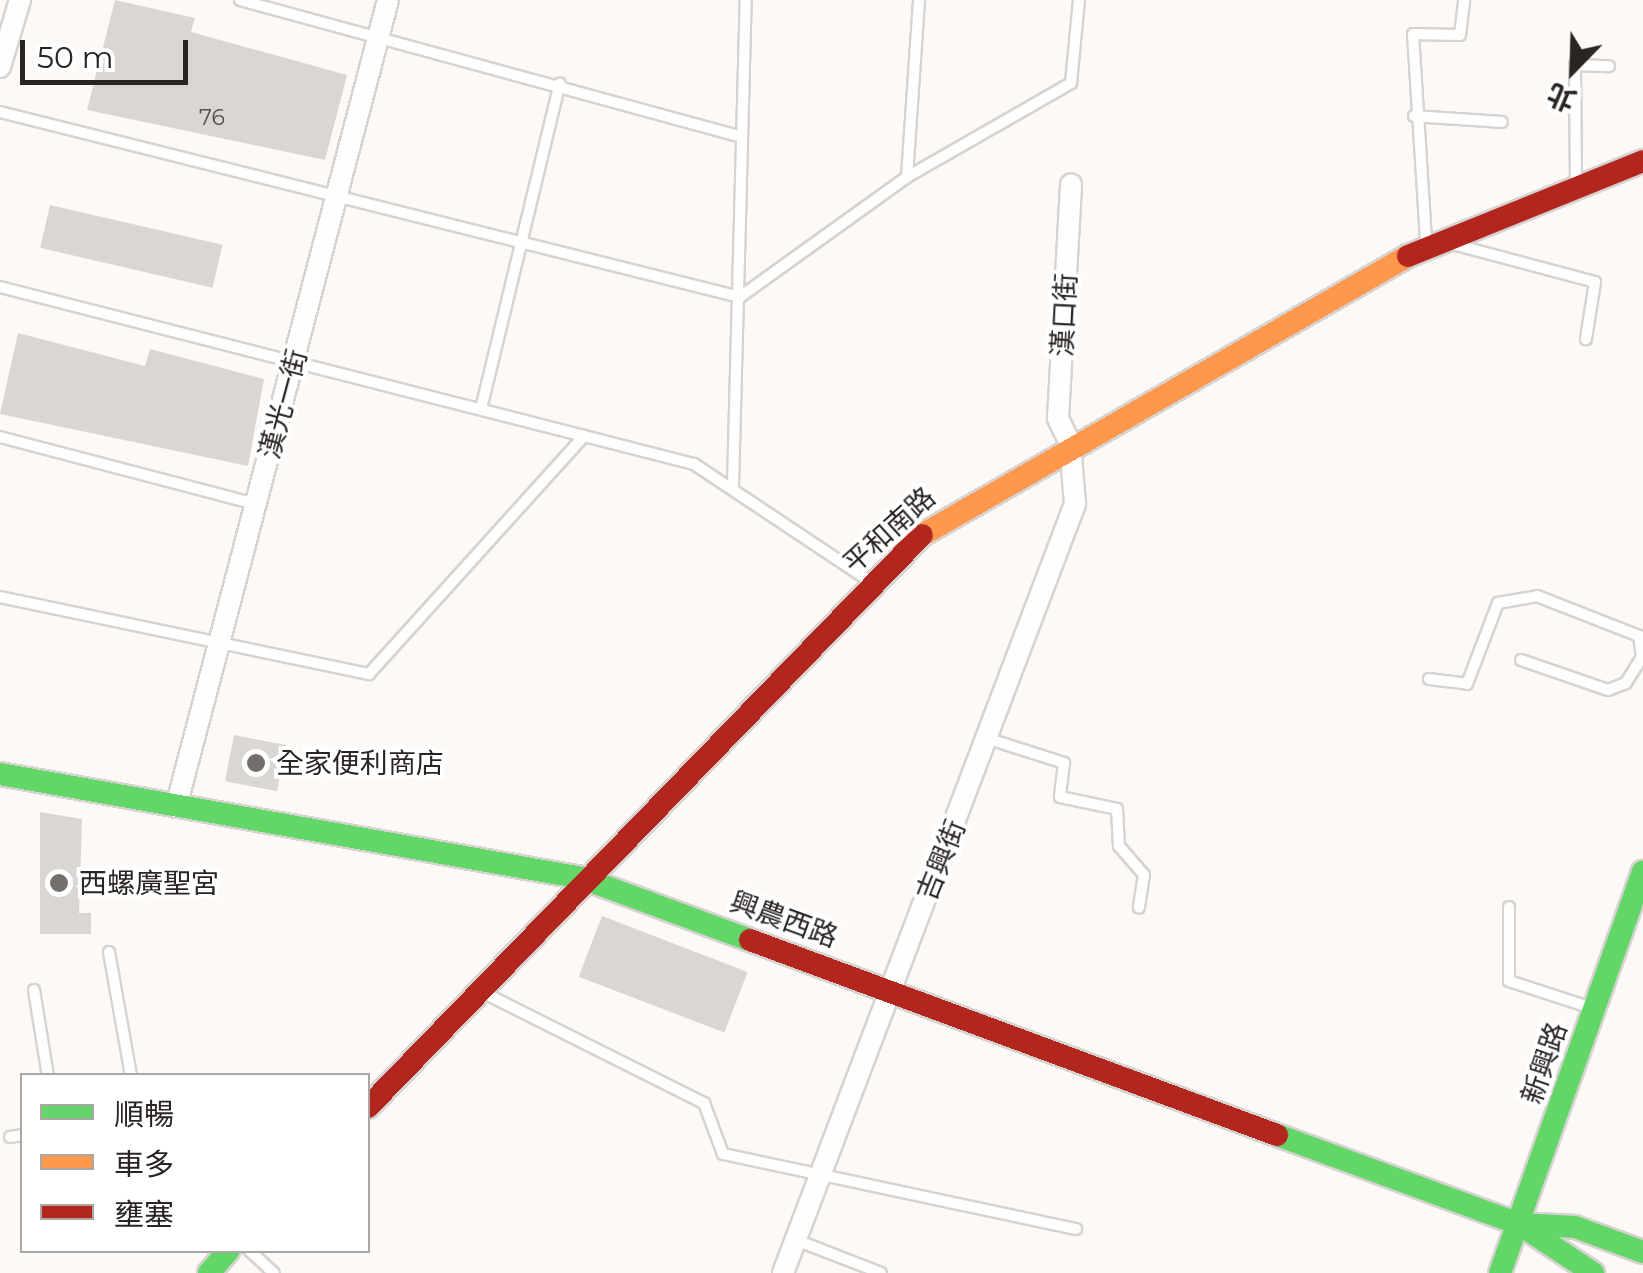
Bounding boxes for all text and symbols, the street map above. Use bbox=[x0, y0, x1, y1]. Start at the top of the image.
scale bar bbox=[25, 20, 192, 82]
north arrow bbox=[1523, 20, 1623, 120]
text: 50 m bbox=[37, 39, 114, 76]
text: 北 bbox=[1542, 76, 1581, 119]
house number: 76 bbox=[199, 105, 225, 131]
street label: 漢口街 bbox=[1045, 272, 1083, 358]
street label: 漢光一街 bbox=[252, 346, 314, 462]
street label: 平和南路 bbox=[836, 480, 942, 580]
place label: 全家便利商店 bbox=[276, 746, 444, 780]
marker: 全家便利商店 bbox=[245, 752, 267, 774]
street label: 吉興街 bbox=[910, 815, 972, 905]
place label: 西螺廣聖宮 bbox=[79, 866, 219, 900]
marker: 西螺廣聖宮 bbox=[48, 872, 70, 894]
street label: 興農西路 bbox=[726, 884, 842, 954]
street label: 新興路 bbox=[1514, 1018, 1574, 1108]
legend bbox=[20, 1073, 370, 1253]
text: 順暢 bbox=[114, 1096, 174, 1133]
text: 車多 bbox=[114, 1146, 174, 1183]
text: 壅塞 bbox=[114, 1196, 174, 1233]

